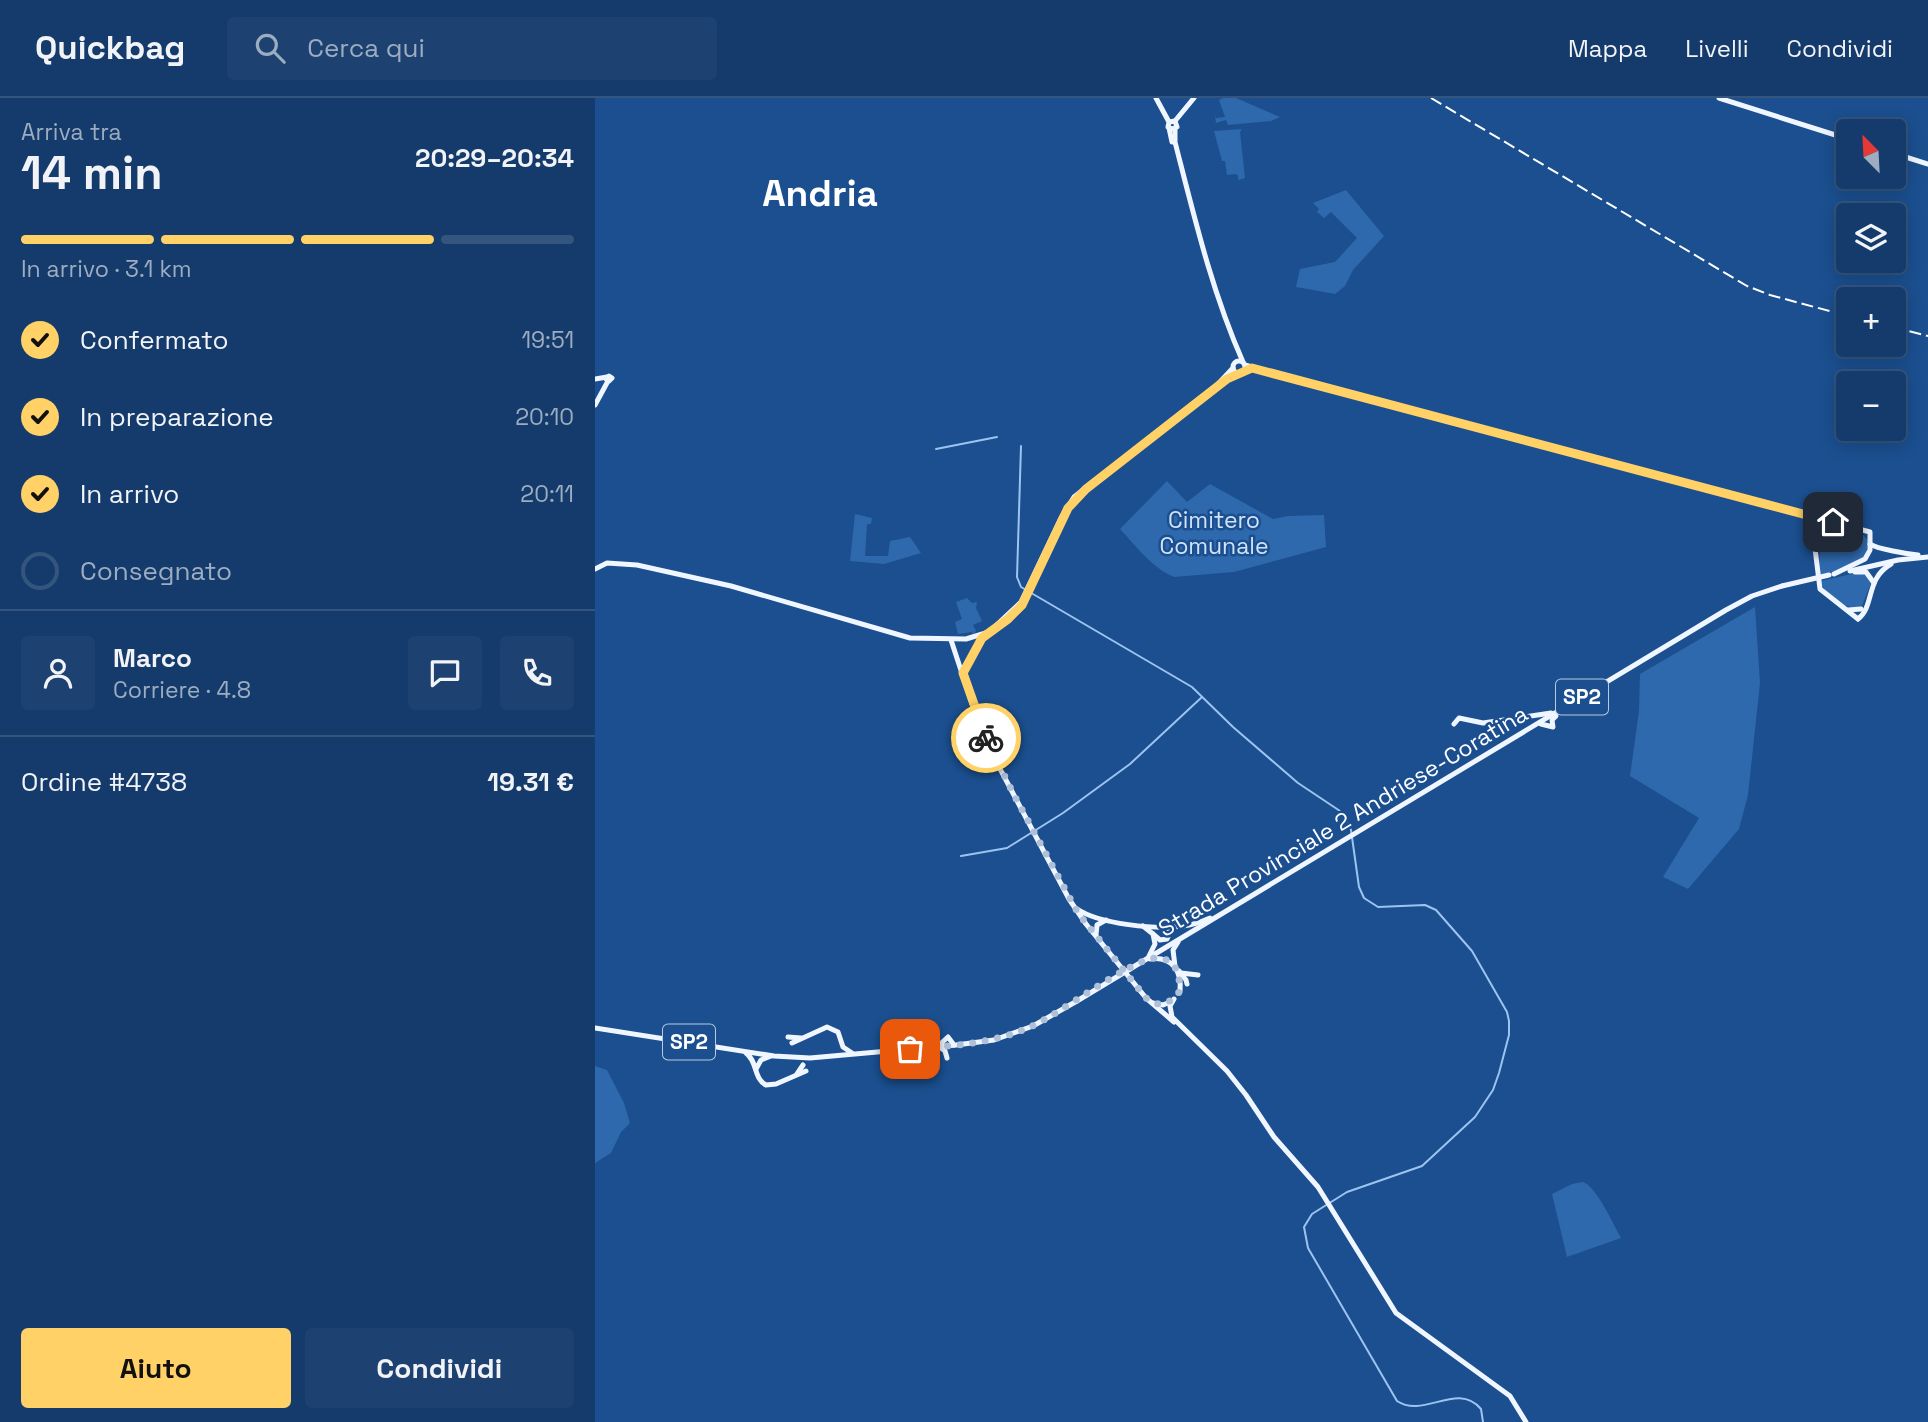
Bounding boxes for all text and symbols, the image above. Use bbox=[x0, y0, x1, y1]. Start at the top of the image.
search box bbox=[227, 17, 717, 80]
text: Quickbag bbox=[35, 27, 185, 69]
icon: search bbox=[251, 29, 289, 67]
text: Cerca qui bbox=[307, 31, 425, 65]
text: Mappa bbox=[1568, 33, 1647, 64]
text: Livelli bbox=[1685, 33, 1749, 64]
text: Condividi bbox=[1787, 33, 1893, 64]
text: Arriva tra bbox=[21, 117, 122, 147]
north arrow bbox=[1836, 119, 1906, 189]
map controls bbox=[1836, 119, 1906, 441]
text: 20:29–20:34 bbox=[415, 141, 574, 175]
text: 14 min bbox=[21, 144, 163, 202]
district label: Andria bbox=[762, 170, 878, 217]
button: layers bbox=[1836, 203, 1906, 273]
text: In arrivo · 3.1 km bbox=[21, 254, 192, 284]
button: + bbox=[1836, 287, 1906, 357]
icon: check bbox=[21, 321, 59, 359]
text: Confermato bbox=[80, 323, 228, 357]
text: 19:51 bbox=[521, 325, 574, 355]
button: − bbox=[1836, 371, 1906, 441]
icon: check bbox=[21, 398, 59, 436]
text: In preparazione bbox=[80, 400, 274, 434]
text: 20:10 bbox=[515, 402, 574, 432]
icon: check bbox=[21, 475, 59, 513]
text: In arrivo bbox=[80, 477, 179, 511]
text: 20:11 bbox=[520, 479, 574, 509]
pin bbox=[1803, 492, 1863, 552]
icon: home bbox=[1814, 503, 1852, 541]
park label: Cimitero Comunale bbox=[1159, 505, 1269, 561]
text: Consegnato bbox=[80, 554, 232, 588]
button: person bbox=[21, 636, 95, 710]
button: chat bbox=[408, 636, 482, 710]
button: phone bbox=[500, 636, 574, 710]
text: Marco bbox=[113, 641, 192, 675]
text: Corriere · 4.8 bbox=[113, 675, 251, 705]
road number: SP2 bbox=[1556, 680, 1608, 714]
street label: Strada Provinciale 2 Andriese-Coratina bbox=[1153, 698, 1533, 944]
courier bbox=[951, 703, 1021, 773]
icon: bike bbox=[967, 719, 1005, 757]
text: Ordine #4738 bbox=[21, 765, 187, 799]
text: 19.31 € bbox=[487, 765, 574, 799]
pin bbox=[880, 1019, 940, 1079]
road number: SP2 bbox=[663, 1024, 715, 1060]
icon: bag bbox=[891, 1030, 929, 1068]
button: Aiuto bbox=[21, 1328, 291, 1408]
button: Condividi bbox=[305, 1328, 574, 1408]

